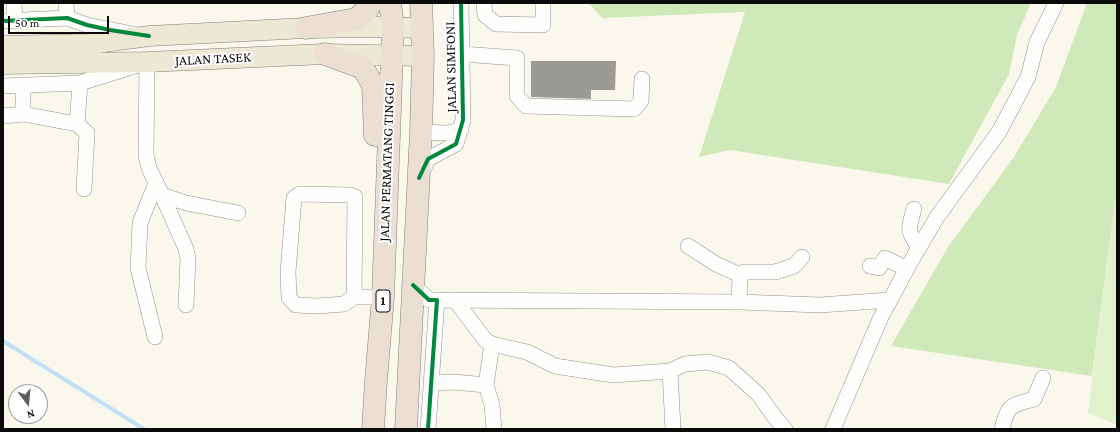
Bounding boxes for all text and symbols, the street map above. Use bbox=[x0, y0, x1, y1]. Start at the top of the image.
scale bar bbox=[10, 8, 111, 34]
text: 50 m bbox=[15, 16, 39, 30]
street label: JALAN SIMFONI bbox=[442, 21, 460, 113]
street label: JALAN TASEK bbox=[175, 49, 251, 69]
street label: JALAN PERMATANG TINGGI bbox=[376, 82, 398, 242]
road number: 1 bbox=[376, 290, 390, 312]
north arrow bbox=[8, 384, 48, 424]
text: N bbox=[26, 408, 36, 421]

